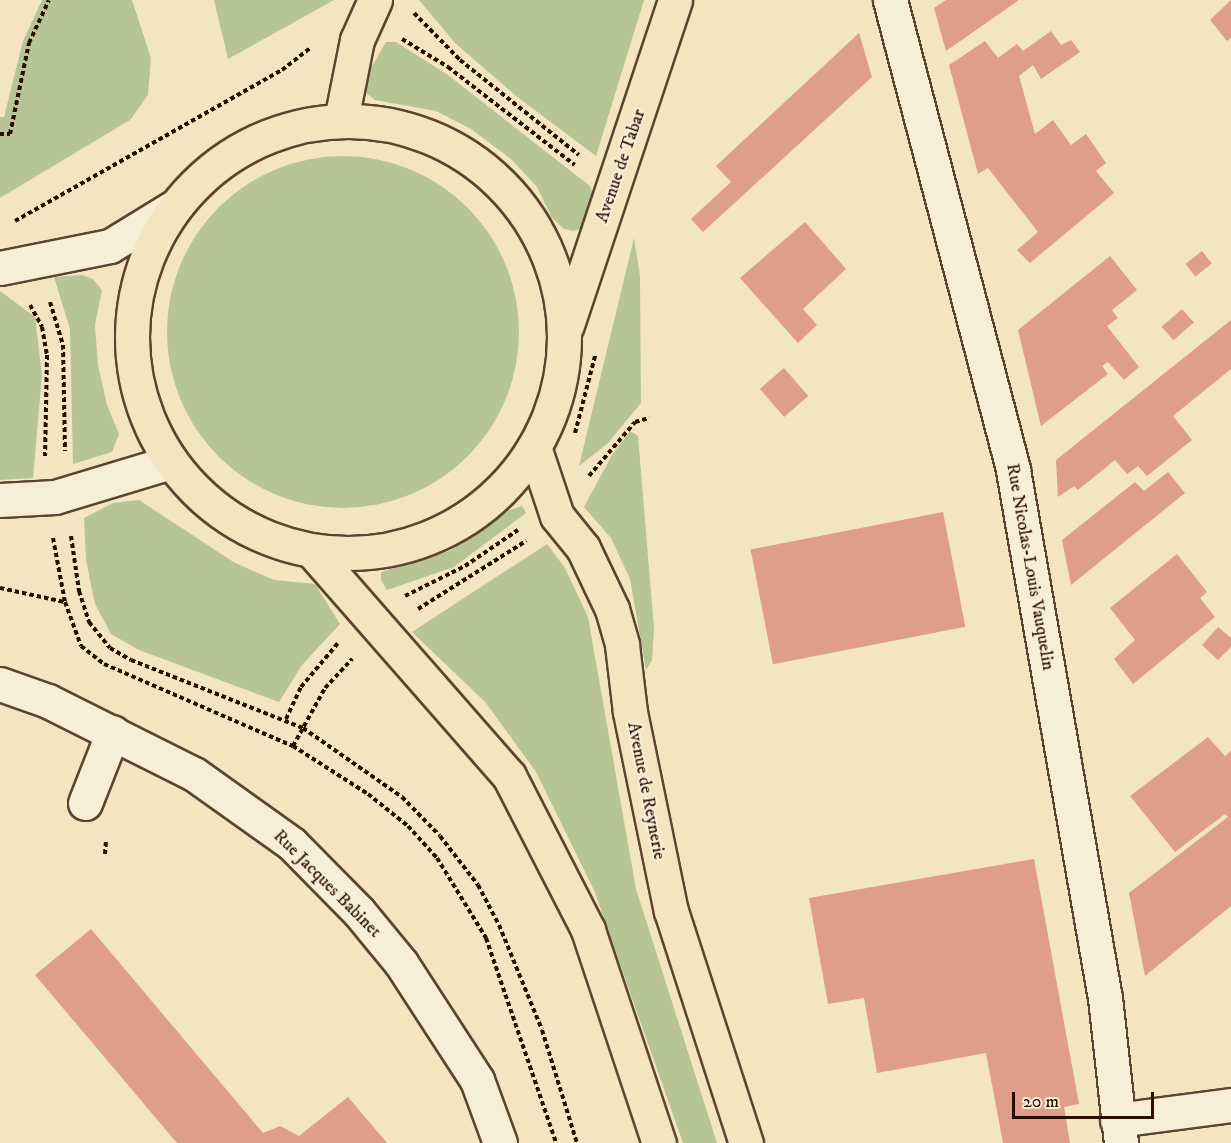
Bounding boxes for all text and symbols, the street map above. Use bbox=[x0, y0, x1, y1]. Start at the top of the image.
street label: Avenue de Tabar bbox=[591, 106, 651, 226]
street label: Rue Nicolas-Louis Vauquelin bbox=[1001, 462, 1059, 672]
street label: Avenue de Reynerie bbox=[622, 720, 670, 862]
street label: Rue Jacques Babinet bbox=[269, 826, 385, 942]
scale bar bbox=[1015, 1080, 1158, 1118]
text: 20 m bbox=[1023, 1091, 1059, 1113]

